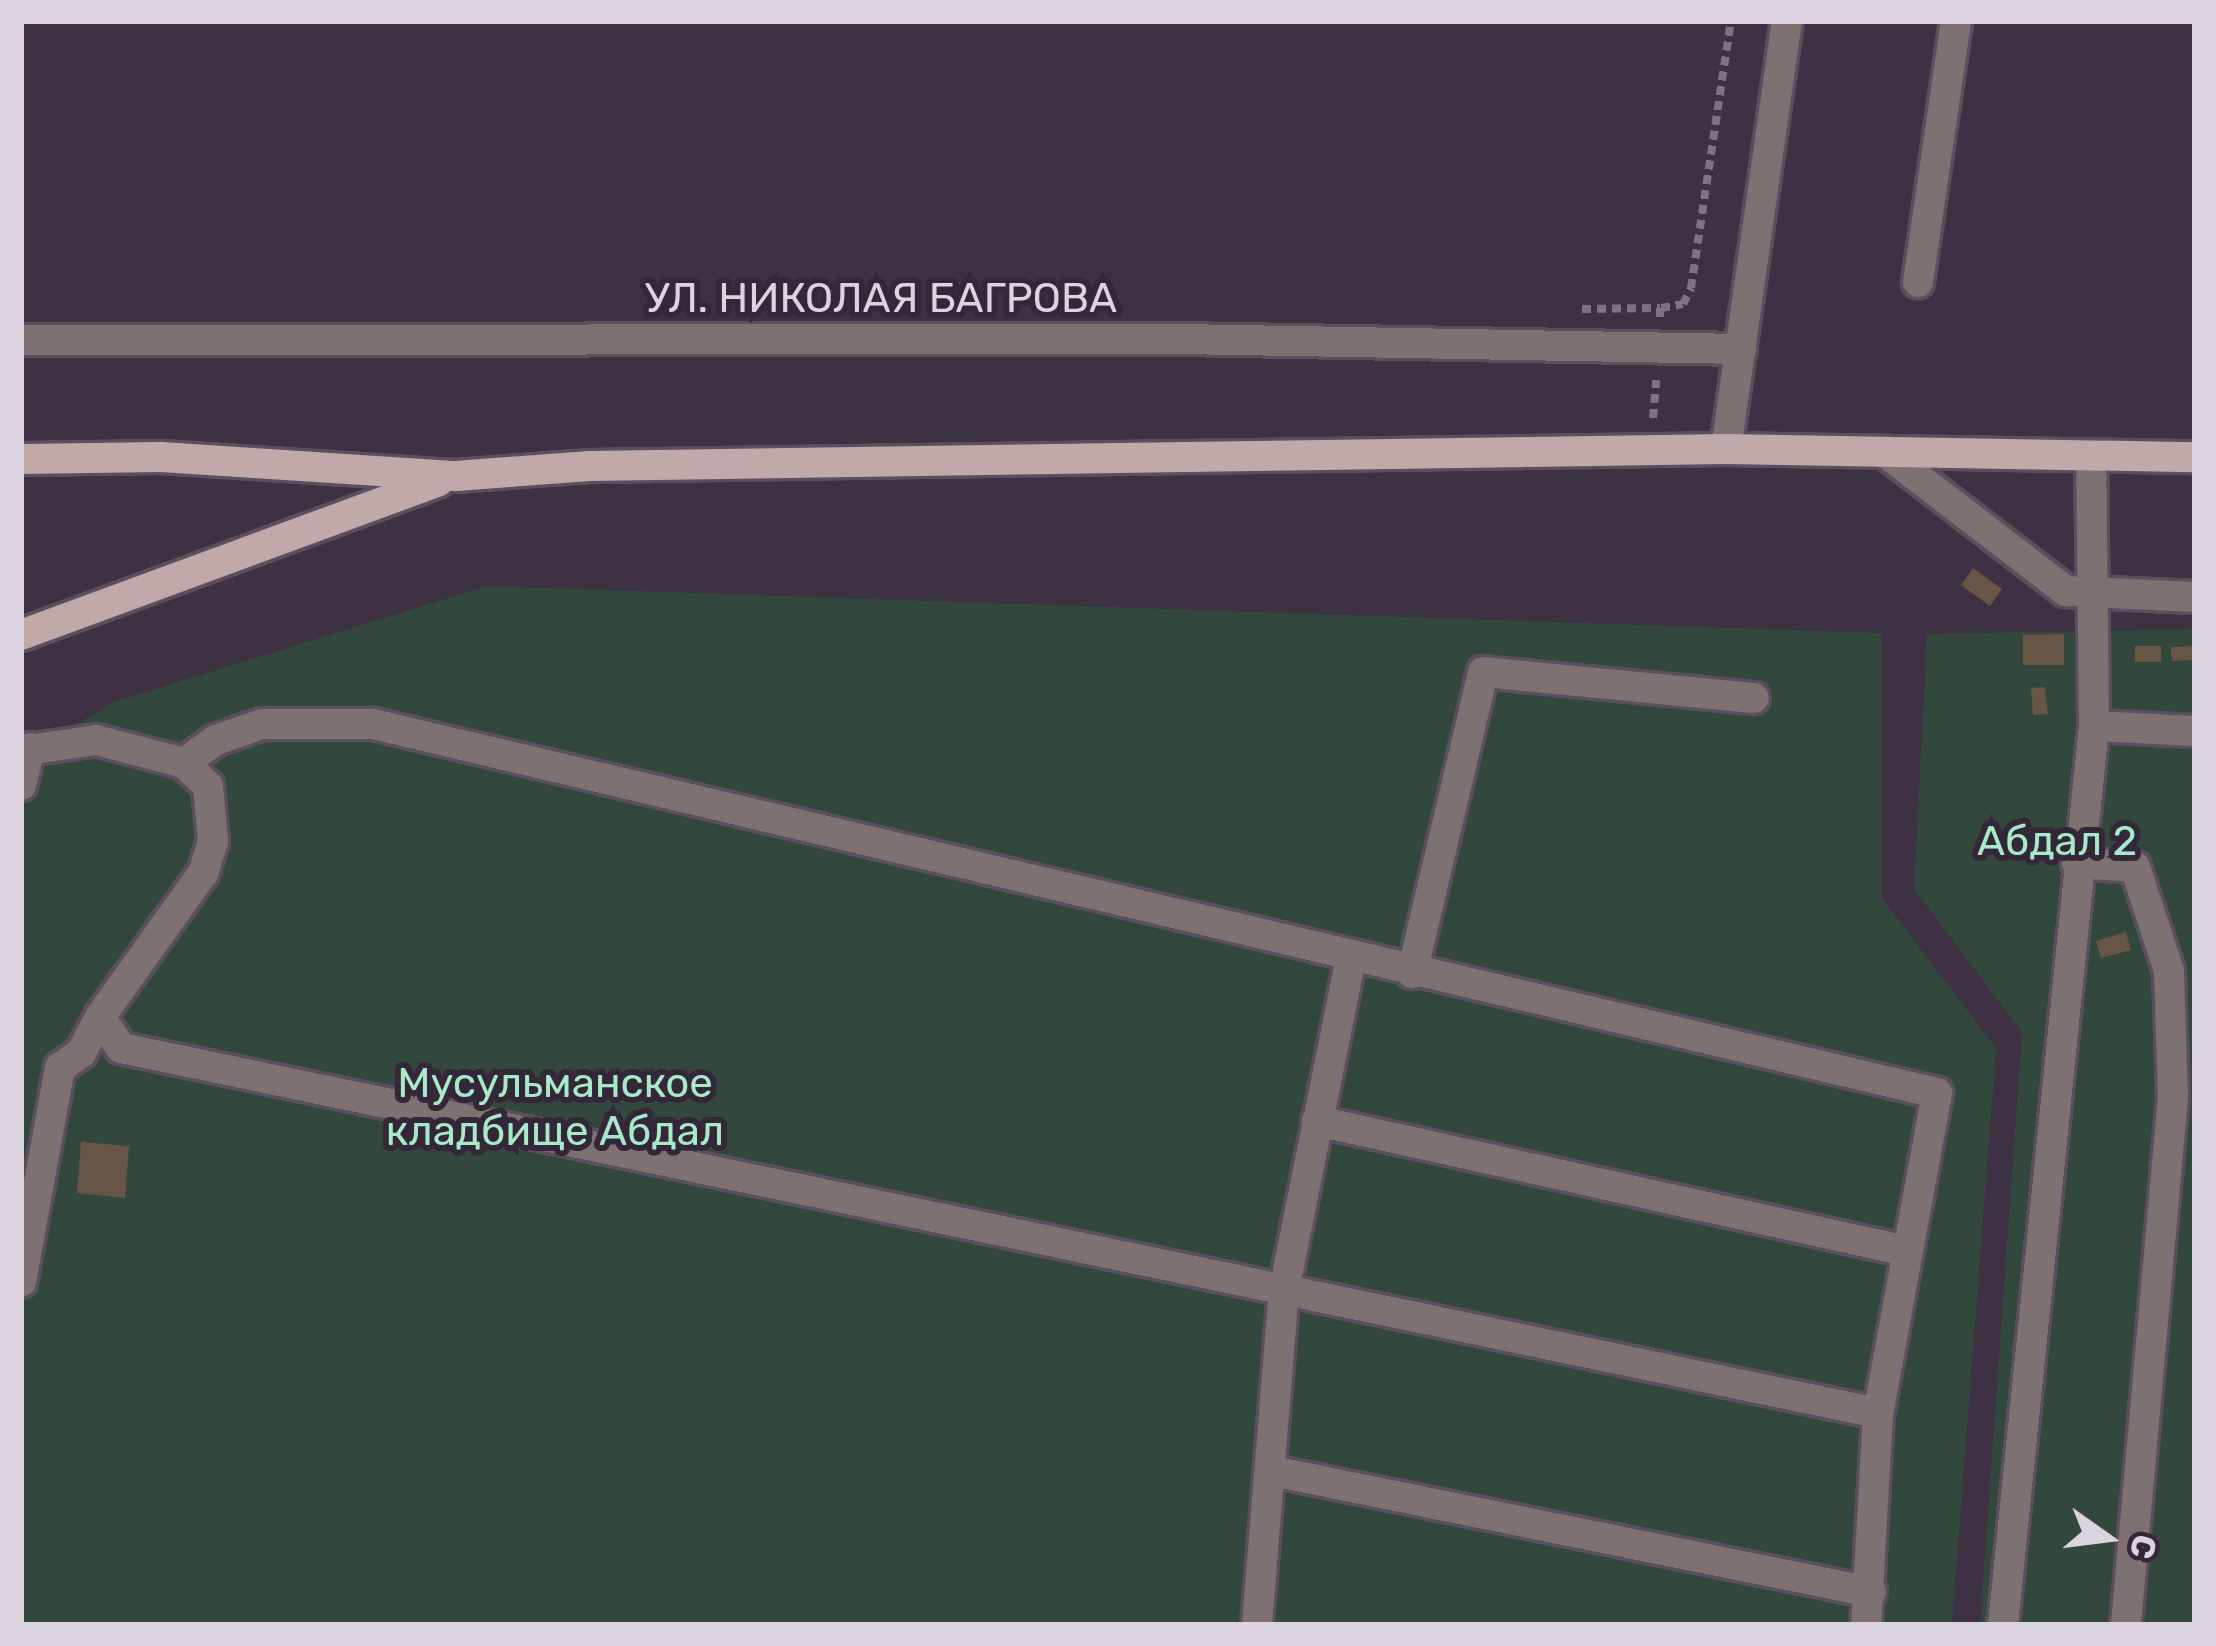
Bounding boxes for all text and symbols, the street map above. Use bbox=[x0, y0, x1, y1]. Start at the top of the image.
street label: УЛ. НИКОЛАЯ БАГРОВА bbox=[645, 273, 1117, 323]
park label: Абдал 2 bbox=[1977, 816, 2137, 866]
park label: Мусульманское кладбище Абдал bbox=[386, 1058, 724, 1156]
north arrow bbox=[2048, 1478, 2168, 1598]
text: С bbox=[2122, 1531, 2165, 1563]

